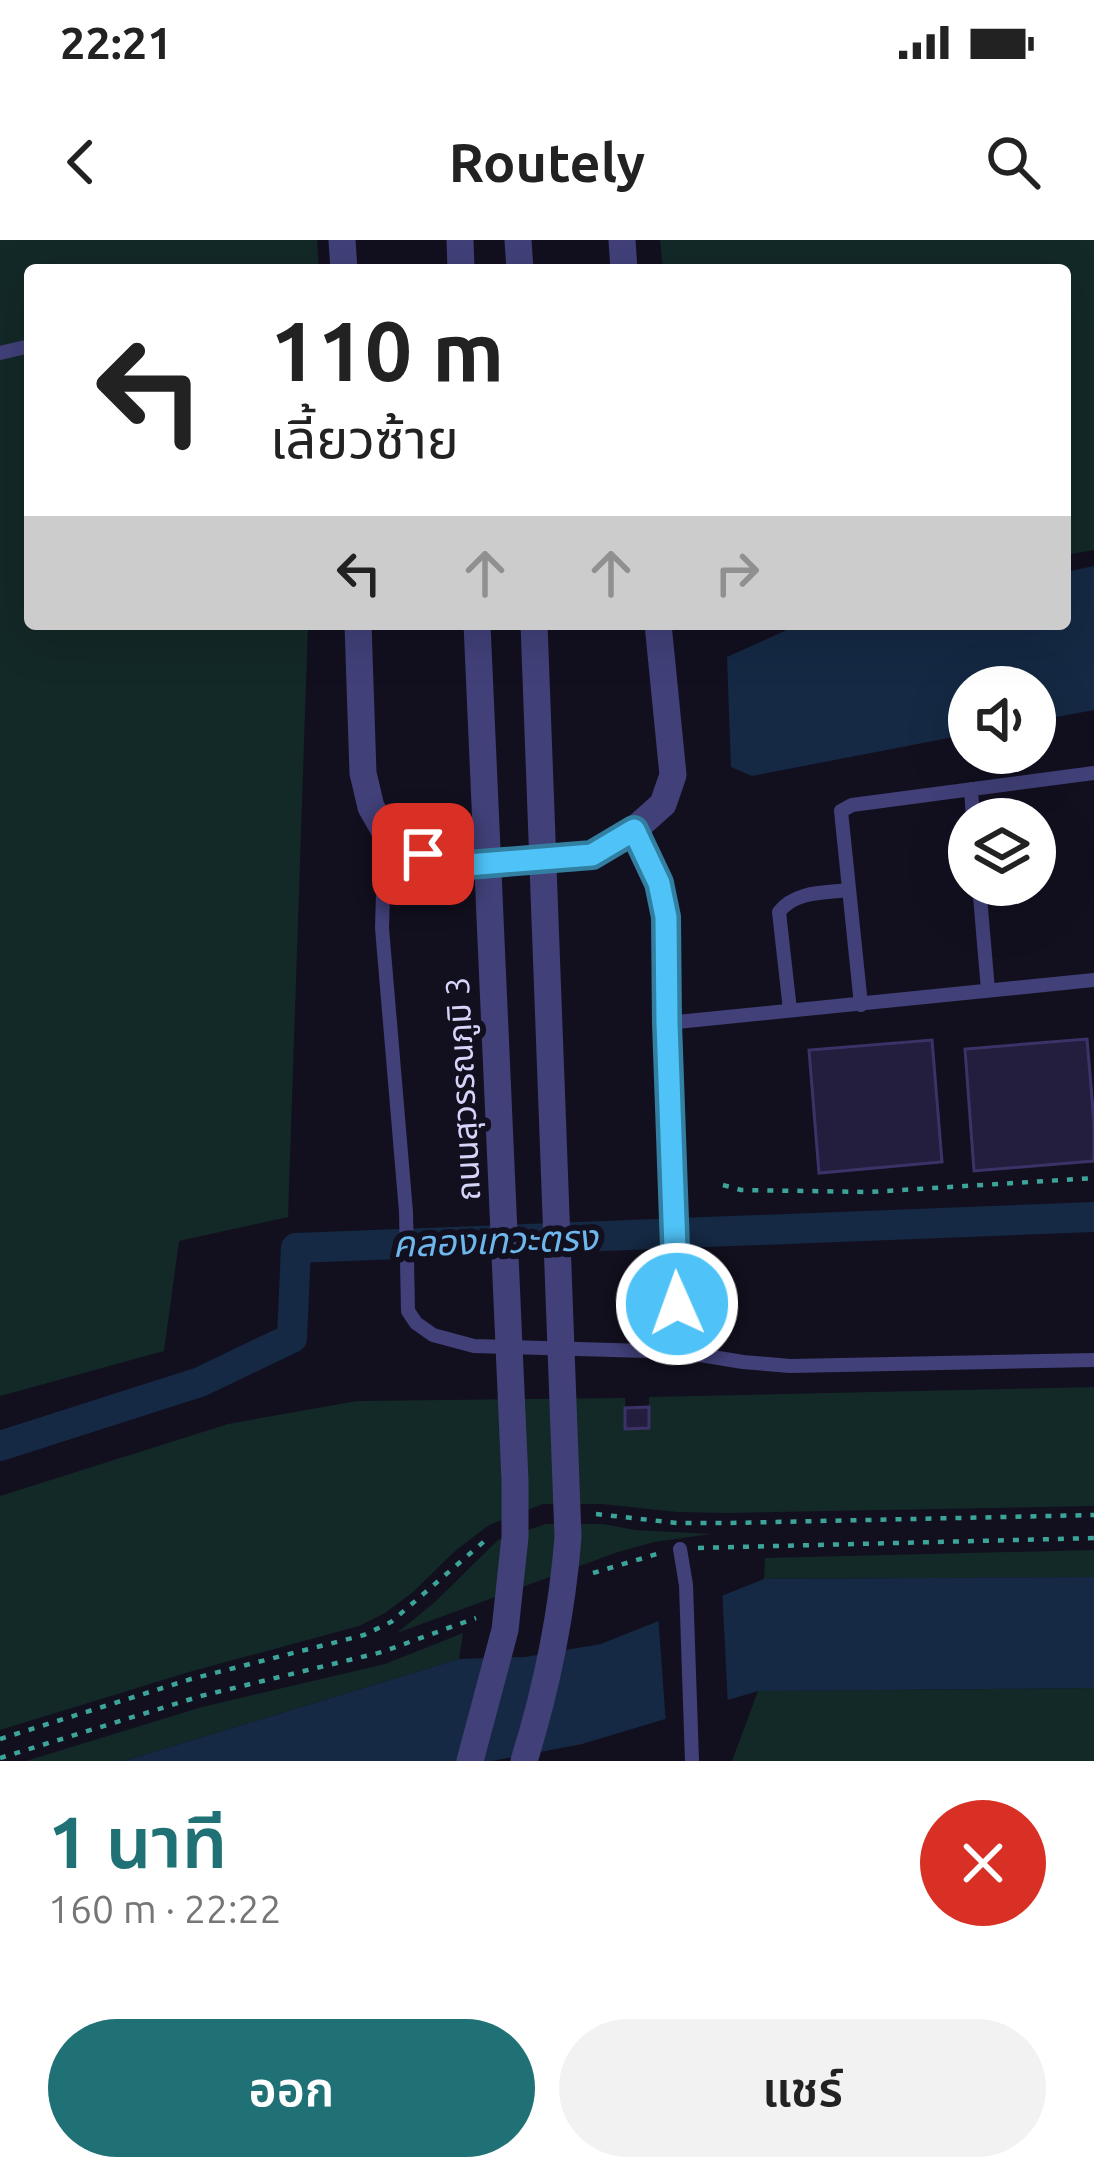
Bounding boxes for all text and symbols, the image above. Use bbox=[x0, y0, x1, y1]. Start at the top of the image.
text: 22:21 bbox=[60, 17, 173, 68]
icon: back bbox=[48, 129, 114, 195]
icon: search bbox=[980, 129, 1046, 195]
text: Routely bbox=[449, 132, 645, 192]
text: 110 m bbox=[270, 303, 504, 397]
icon: left bbox=[72, 312, 228, 468]
text: เลี้ยวซ้าย bbox=[270, 408, 459, 468]
icon: left bbox=[326, 540, 392, 606]
icon: ahead bbox=[452, 540, 518, 606]
icon: ahead bbox=[578, 540, 644, 606]
icon: right bbox=[704, 540, 770, 606]
map controls bbox=[948, 666, 1056, 906]
button: sound bbox=[948, 666, 1056, 774]
button: layers bbox=[948, 798, 1056, 906]
pin bbox=[372, 803, 474, 905]
icon: arrive bbox=[390, 821, 456, 887]
street label: ถนนสุวรรณภูมิ 3 bbox=[438, 976, 489, 1202]
water label: คลองเทวะตรง bbox=[392, 1216, 600, 1264]
position arrow bbox=[614, 1241, 740, 1367]
button: close bbox=[920, 1800, 1046, 1926]
text: 1 นาที bbox=[48, 1801, 227, 1882]
text: 160 m · 22:22 bbox=[48, 1887, 282, 1930]
button: ออก bbox=[48, 2019, 535, 2157]
button: แชร์ bbox=[559, 2019, 1046, 2157]

